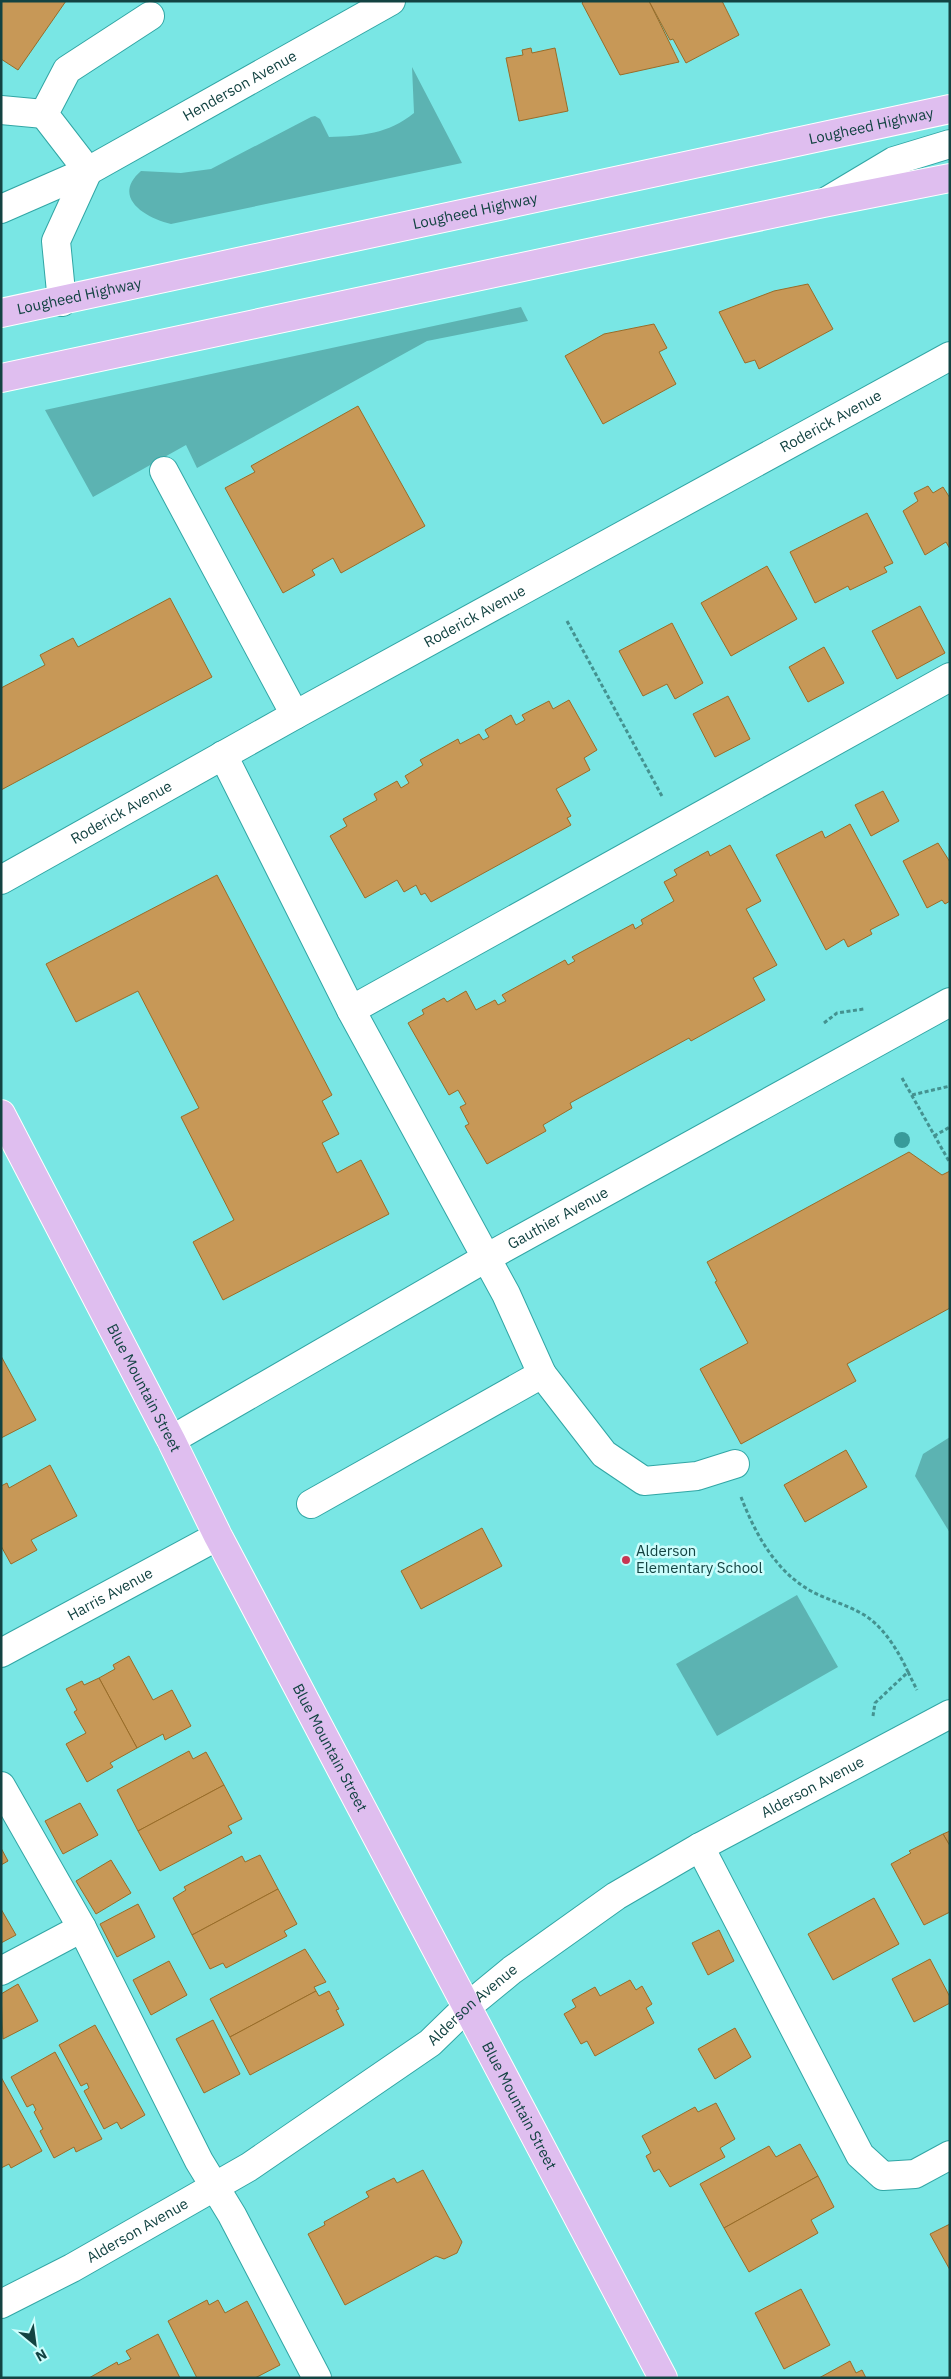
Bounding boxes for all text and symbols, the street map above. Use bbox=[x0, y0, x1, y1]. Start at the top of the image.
street label: Henderson Avenue bbox=[179, 46, 300, 125]
street label: Lougheed Highway bbox=[807, 103, 936, 148]
street label: Lougheed Highway bbox=[411, 188, 540, 233]
street label: Lougheed Highway bbox=[15, 273, 144, 318]
street label: Roderick Avenue bbox=[776, 385, 885, 456]
street label: Roderick Avenue bbox=[420, 581, 529, 652]
street label: Roderick Avenue bbox=[67, 776, 175, 848]
street label: Gauthier Avenue bbox=[504, 1182, 611, 1253]
street label: Blue Mountain Street bbox=[103, 1320, 185, 1455]
place label: Alderson Elementary School bbox=[636, 1541, 763, 1577]
marker: Alderson Elementary School bbox=[620, 1554, 632, 1566]
street label: Harris Avenue bbox=[64, 1563, 156, 1624]
street label: Blue Mountain Street bbox=[289, 1680, 372, 1815]
street label: Alderson Avenue bbox=[757, 1752, 867, 1822]
street label: Alderson Avenue bbox=[423, 1959, 521, 2049]
street label: Blue Mountain Street bbox=[478, 2038, 561, 2173]
street label: Alderson Avenue bbox=[83, 2194, 192, 2267]
north arrow bbox=[10, 2319, 60, 2369]
text: N bbox=[33, 2345, 50, 2366]

